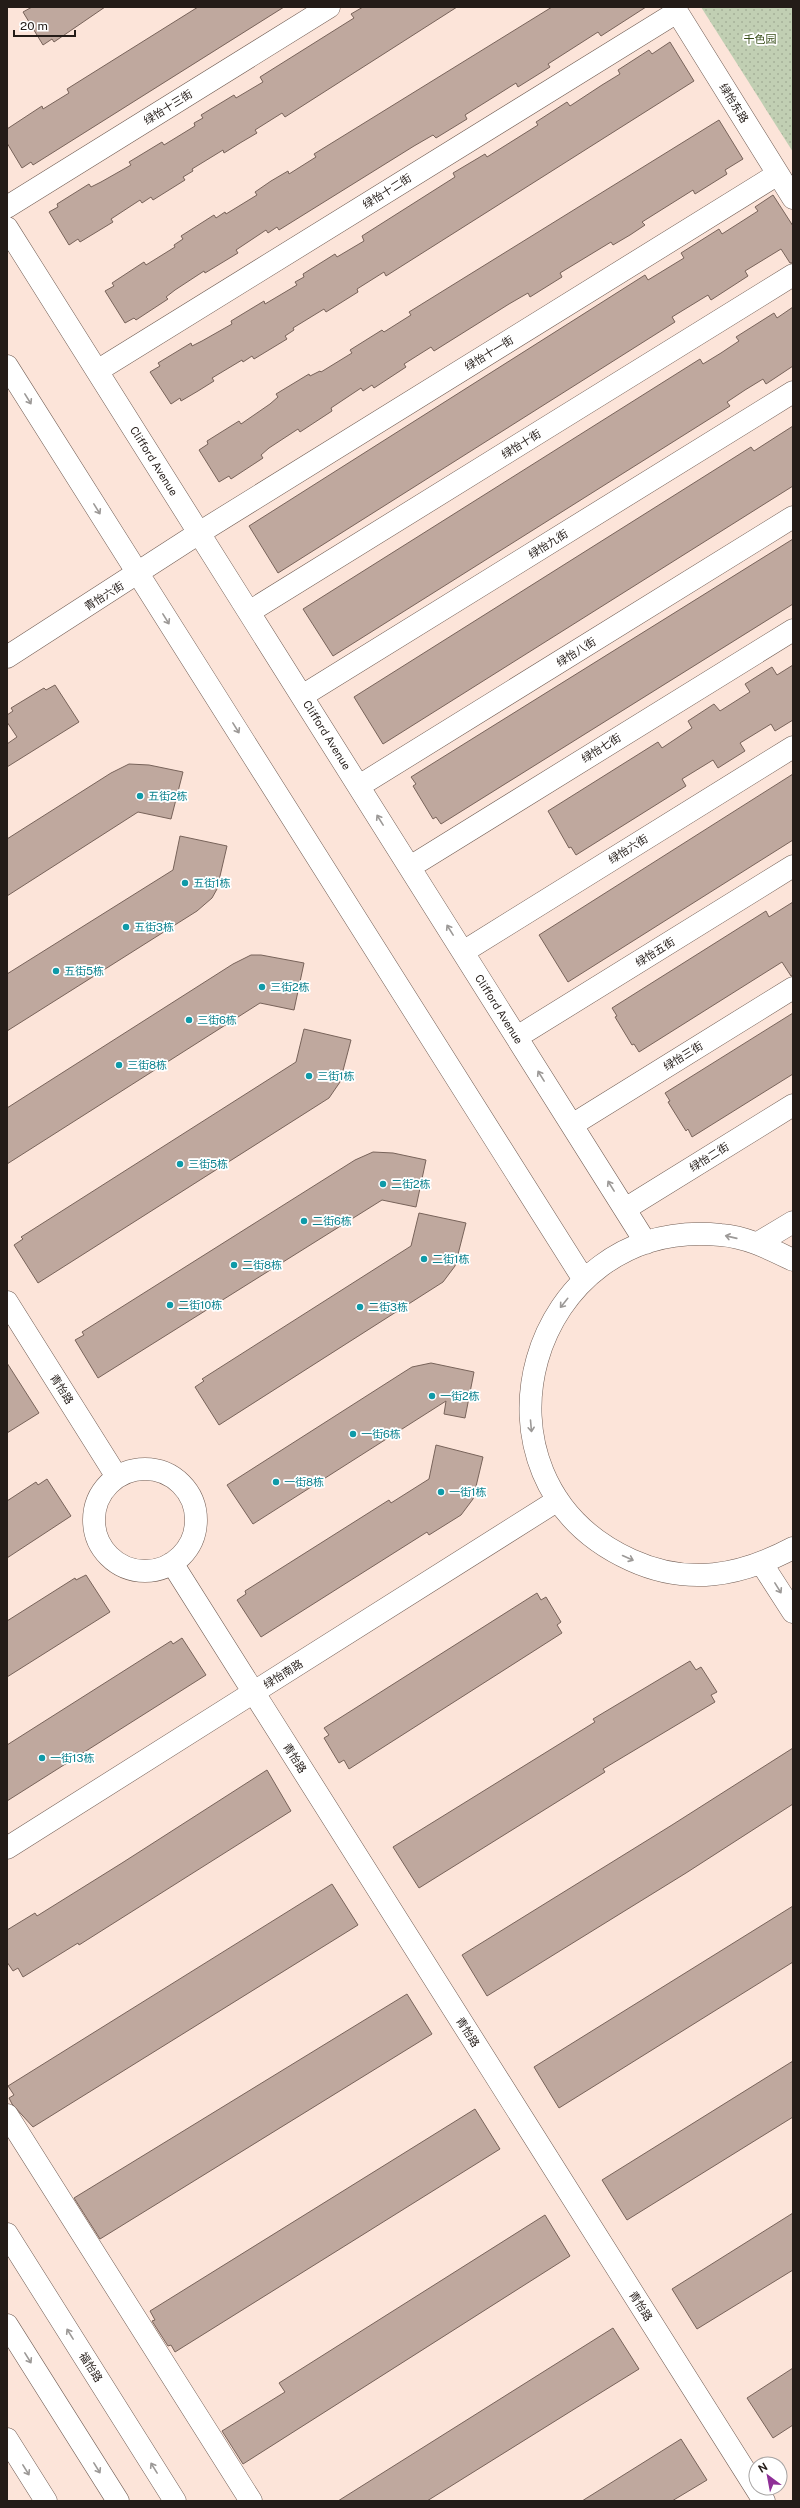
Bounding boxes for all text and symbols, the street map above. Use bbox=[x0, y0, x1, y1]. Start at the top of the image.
scale bar bbox=[14, 12, 75, 38]
text: 20 m bbox=[20, 19, 48, 33]
park label: 千色园 bbox=[744, 33, 777, 45]
street label: 绿怡东路 bbox=[717, 81, 751, 125]
street label: 绿怡十三街 bbox=[141, 87, 195, 127]
street label: 绿怡十二街 bbox=[360, 171, 414, 211]
street label: 绿怡十一街 bbox=[462, 333, 516, 373]
one-way arrow bbox=[24, 393, 32, 404]
street label: Clifford Avenue bbox=[128, 424, 180, 498]
street label: 绿怡十街 bbox=[499, 427, 543, 461]
one-way arrow bbox=[93, 503, 101, 514]
street label: 绿怡九街 bbox=[526, 527, 570, 561]
street label: 青怡六街 bbox=[82, 579, 126, 613]
one-way arrow bbox=[162, 613, 171, 624]
street label: 绿怡八街 bbox=[554, 635, 598, 669]
street label: Clifford Avenue bbox=[301, 698, 353, 772]
one-way arrow bbox=[231, 723, 240, 734]
street label: 绿怡七街 bbox=[579, 731, 623, 765]
place label: 五街2栋 bbox=[148, 790, 188, 802]
marker: 五街2栋 bbox=[135, 791, 145, 801]
one-way arrow bbox=[376, 814, 384, 826]
street label: 绿怡六街 bbox=[606, 832, 650, 866]
place label: 五街1栋 bbox=[193, 877, 230, 889]
marker: 五街1栋 bbox=[180, 878, 190, 888]
place label: 五街3栋 bbox=[134, 921, 174, 933]
marker: 五街3栋 bbox=[121, 922, 131, 932]
one-way arrow bbox=[445, 924, 453, 936]
street label: 绿怡五街 bbox=[633, 935, 677, 969]
place label: 五街5栋 bbox=[64, 965, 104, 977]
marker: 五街5栋 bbox=[51, 966, 61, 976]
street label: Clifford Avenue bbox=[473, 972, 525, 1046]
place label: 三街2栋 bbox=[270, 981, 310, 993]
marker: 三街2栋 bbox=[257, 982, 267, 992]
place label: 三街6栋 bbox=[197, 1014, 237, 1026]
marker: 三街6栋 bbox=[184, 1015, 194, 1025]
street label: 绿怡三街 bbox=[661, 1039, 705, 1073]
place label: 三街8栋 bbox=[127, 1059, 167, 1071]
marker: 三街8栋 bbox=[114, 1060, 124, 1070]
place label: 三街1栋 bbox=[317, 1070, 354, 1082]
one-way arrow bbox=[537, 1070, 545, 1082]
marker: 三街1栋 bbox=[304, 1071, 314, 1081]
street label: 绿怡二街 bbox=[687, 1140, 731, 1174]
place label: 三街5栋 bbox=[188, 1158, 228, 1170]
marker: 三街5栋 bbox=[175, 1159, 185, 1169]
place label: 二街2栋 bbox=[391, 1178, 431, 1190]
marker: 二街2栋 bbox=[378, 1179, 388, 1189]
one-way arrow bbox=[606, 1180, 614, 1192]
place label: 二街6栋 bbox=[312, 1215, 352, 1227]
marker: 二街6栋 bbox=[299, 1216, 309, 1226]
one-way arrow bbox=[725, 1232, 738, 1240]
place label: 二街1栋 bbox=[432, 1253, 469, 1265]
marker: 二街1栋 bbox=[419, 1254, 429, 1264]
place label: 二街8栋 bbox=[242, 1259, 282, 1271]
marker: 二街8栋 bbox=[229, 1260, 239, 1270]
one-way arrow bbox=[560, 1298, 568, 1309]
place label: 二街10栋 bbox=[178, 1299, 222, 1311]
marker: 二街10栋 bbox=[165, 1300, 175, 1310]
place label: 二街3栋 bbox=[368, 1301, 408, 1313]
marker: 二街3栋 bbox=[355, 1302, 365, 1312]
street label: 青怡路 bbox=[48, 1372, 76, 1406]
place label: 一街2栋 bbox=[440, 1390, 480, 1402]
marker: 一街2栋 bbox=[427, 1391, 437, 1401]
one-way arrow bbox=[528, 1419, 535, 1432]
place label: 一街6栋 bbox=[361, 1428, 401, 1440]
marker: 一街6栋 bbox=[348, 1429, 358, 1439]
place label: 一街8栋 bbox=[284, 1476, 324, 1488]
marker: 一街8栋 bbox=[271, 1477, 281, 1487]
place label: 一街1栋 bbox=[449, 1486, 486, 1498]
marker: 一街1栋 bbox=[436, 1487, 446, 1497]
one-way arrow bbox=[621, 1555, 633, 1562]
one-way arrow bbox=[774, 1582, 782, 1594]
street label: 绿怡南路 bbox=[261, 1657, 305, 1691]
street label: 青怡路 bbox=[281, 1741, 309, 1775]
place label: 一街13栋 bbox=[50, 1752, 94, 1764]
marker: 一街13栋 bbox=[37, 1753, 47, 1763]
street label: 青怡路 bbox=[454, 2015, 482, 2049]
street label: 青怡路 bbox=[627, 2289, 655, 2323]
one-way arrow bbox=[66, 2328, 74, 2340]
street label: 福怡路 bbox=[77, 2350, 105, 2384]
one-way arrow bbox=[24, 2352, 32, 2364]
north arrow bbox=[748, 2456, 788, 2496]
text: N bbox=[756, 2460, 770, 2475]
one-way arrow bbox=[93, 2462, 101, 2473]
one-way arrow bbox=[150, 2462, 158, 2474]
one-way arrow bbox=[23, 2464, 31, 2476]

